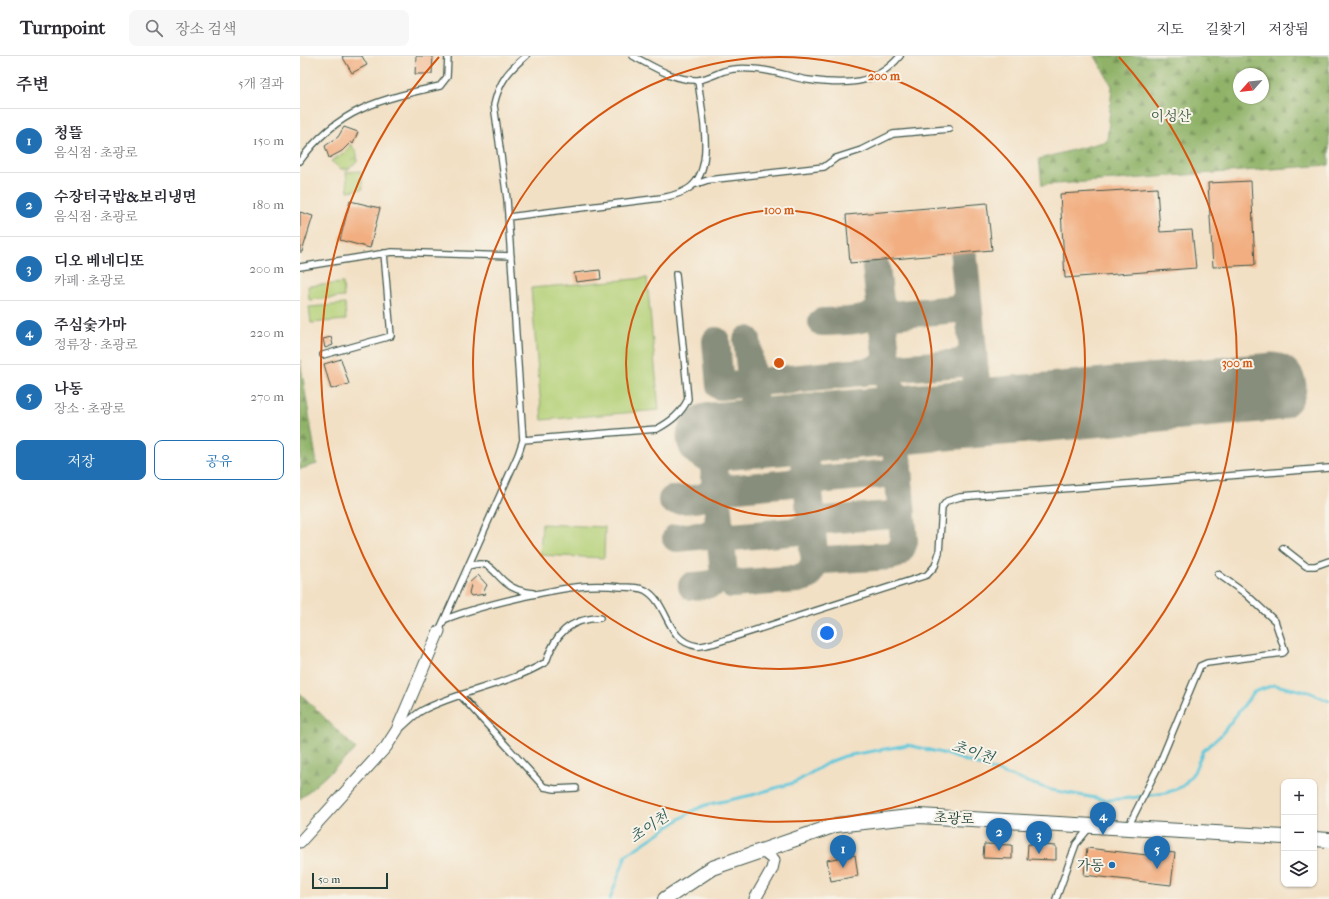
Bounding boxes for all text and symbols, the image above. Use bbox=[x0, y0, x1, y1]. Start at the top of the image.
search box bbox=[129, 10, 409, 46]
text: Turnpoint bbox=[20, 17, 105, 39]
icon: search bbox=[143, 17, 165, 39]
text: 장소 검색 bbox=[175, 20, 237, 38]
text: 지도 bbox=[1157, 21, 1184, 38]
text: 길찾기 bbox=[1206, 21, 1246, 38]
text: 저장됨 bbox=[1268, 21, 1309, 38]
north arrow bbox=[1233, 68, 1269, 104]
text: 200 m bbox=[868, 69, 901, 83]
text: 주변 bbox=[16, 74, 49, 94]
text: 5개 결과 bbox=[238, 76, 284, 91]
park label: 이성산 bbox=[1151, 108, 1192, 125]
text: 청뜰 bbox=[54, 124, 83, 142]
text: 1 bbox=[27, 133, 31, 148]
text: 150 m bbox=[253, 133, 284, 148]
text: 음식점 · 초광로 bbox=[54, 145, 138, 160]
text: 수장터국밥&보리냉면 bbox=[54, 188, 197, 206]
text: 2 bbox=[26, 197, 32, 212]
text: 180 m bbox=[252, 197, 284, 212]
text: 100 m bbox=[764, 203, 795, 217]
text: 음식점 · 초광로 bbox=[54, 209, 138, 224]
text: 디오 베네디또 bbox=[54, 252, 144, 270]
text: 3 bbox=[26, 261, 32, 276]
text: 200 m bbox=[249, 261, 284, 276]
text: 카페 · 초광로 bbox=[54, 273, 125, 288]
text: 주심숯가마 bbox=[54, 316, 126, 334]
text: 4 bbox=[25, 325, 33, 340]
text: 220 m bbox=[250, 325, 284, 340]
text: 정류장 · 초광로 bbox=[54, 337, 138, 352]
centre of rings bbox=[772, 356, 786, 370]
text: 300 m bbox=[1222, 356, 1253, 371]
text: 나동 bbox=[54, 380, 83, 398]
text: 5 bbox=[26, 389, 32, 404]
text: 270 m bbox=[250, 389, 284, 404]
text: 장소 · 초광로 bbox=[54, 401, 125, 416]
button: 저장 bbox=[16, 440, 146, 480]
button: 공유 bbox=[154, 440, 284, 480]
your location bbox=[817, 623, 837, 643]
water label: 초이천 bbox=[950, 737, 998, 768]
map controls bbox=[1281, 779, 1317, 887]
button: + bbox=[1281, 779, 1317, 815]
pin: 4 bbox=[1090, 802, 1116, 835]
water label: 초이천 bbox=[626, 807, 673, 847]
street label: 초광로 bbox=[933, 809, 975, 828]
button: − bbox=[1281, 815, 1317, 851]
pin: 2 bbox=[986, 818, 1012, 851]
pin: 3 bbox=[1026, 821, 1052, 854]
pin: 1 bbox=[830, 835, 856, 868]
pin: 5 bbox=[1144, 836, 1170, 869]
button: layers bbox=[1281, 851, 1317, 887]
place label: 가동 bbox=[1077, 857, 1104, 874]
marker: 가동 bbox=[1107, 860, 1117, 870]
scale bar bbox=[312, 871, 388, 890]
text: 50 m bbox=[318, 873, 340, 886]

